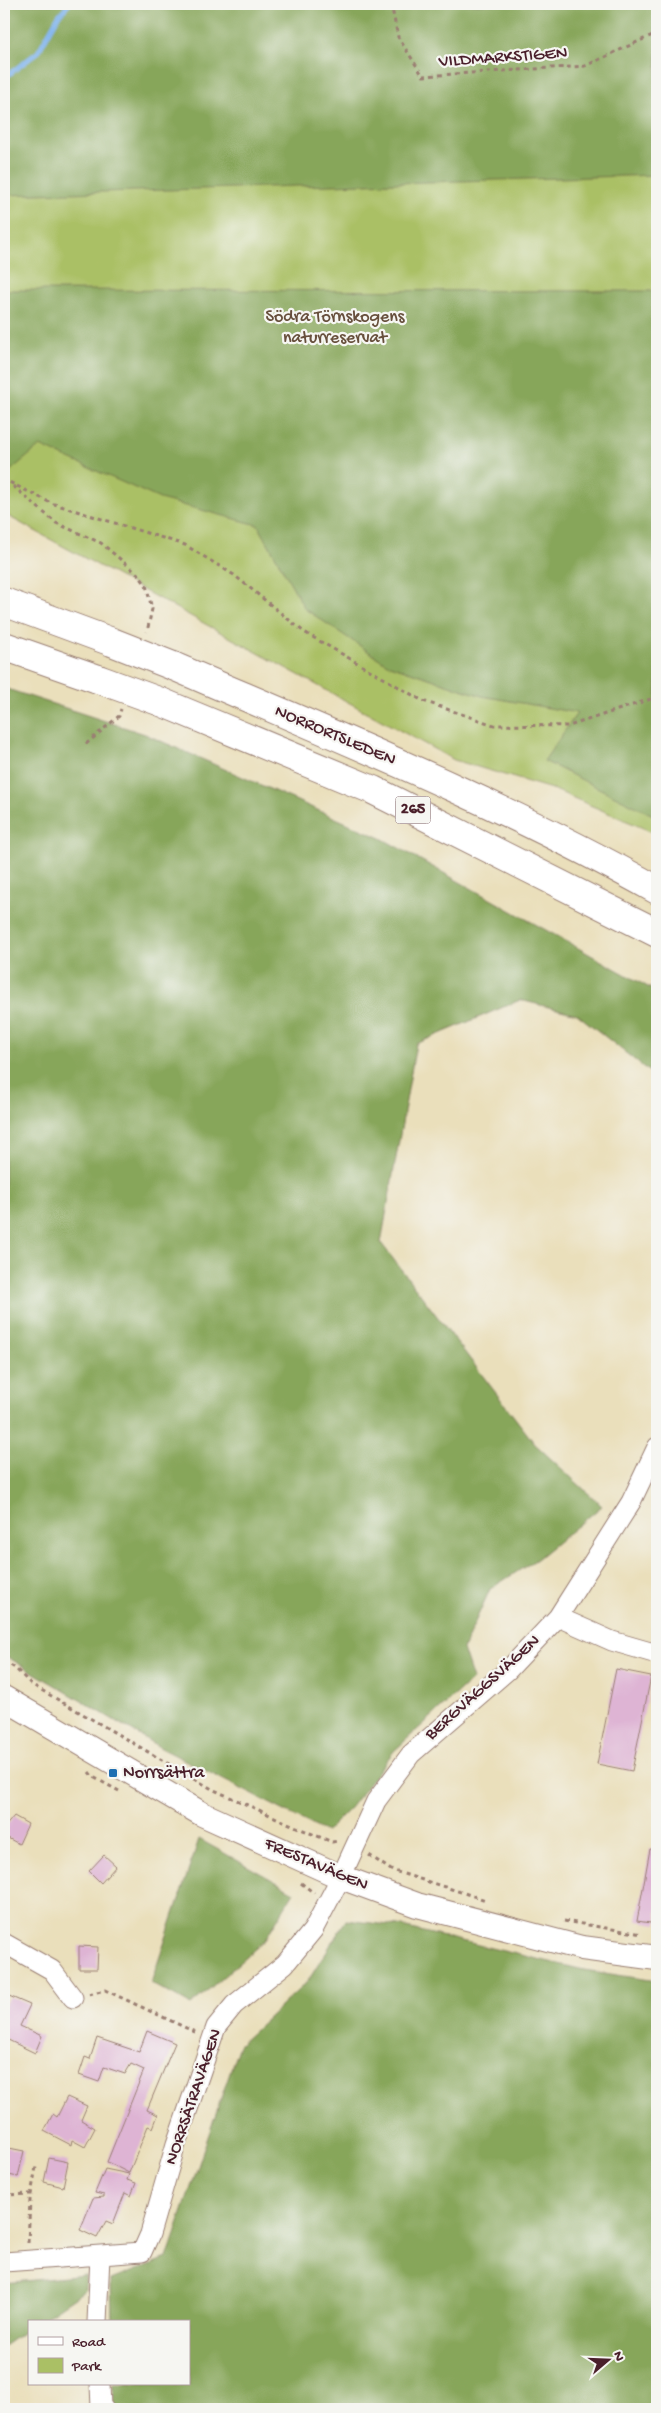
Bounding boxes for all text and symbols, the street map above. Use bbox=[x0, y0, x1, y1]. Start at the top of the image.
street label: VILDMARKSTIGEN bbox=[437, 43, 568, 73]
park label: Södra Törnskogens naturreservat bbox=[266, 307, 406, 349]
street label: NORRORTSLEDEN bbox=[271, 701, 399, 771]
road number: 265 bbox=[396, 796, 430, 824]
street label: BERGVÄGGSVÄGEN bbox=[420, 1631, 545, 1746]
place label: Norrsättra bbox=[123, 1763, 206, 1784]
marker: Norrsättra bbox=[107, 1767, 119, 1779]
street label: FRESTAVÄGEN bbox=[260, 1833, 371, 1896]
street label: NORRSÄTRAVÄGEN bbox=[161, 2026, 227, 2168]
legend bbox=[28, 2320, 190, 2386]
text: Road bbox=[72, 2334, 106, 2352]
north arrow bbox=[584, 2336, 634, 2386]
text: N bbox=[608, 2349, 627, 2364]
text: Park bbox=[71, 2358, 102, 2376]

